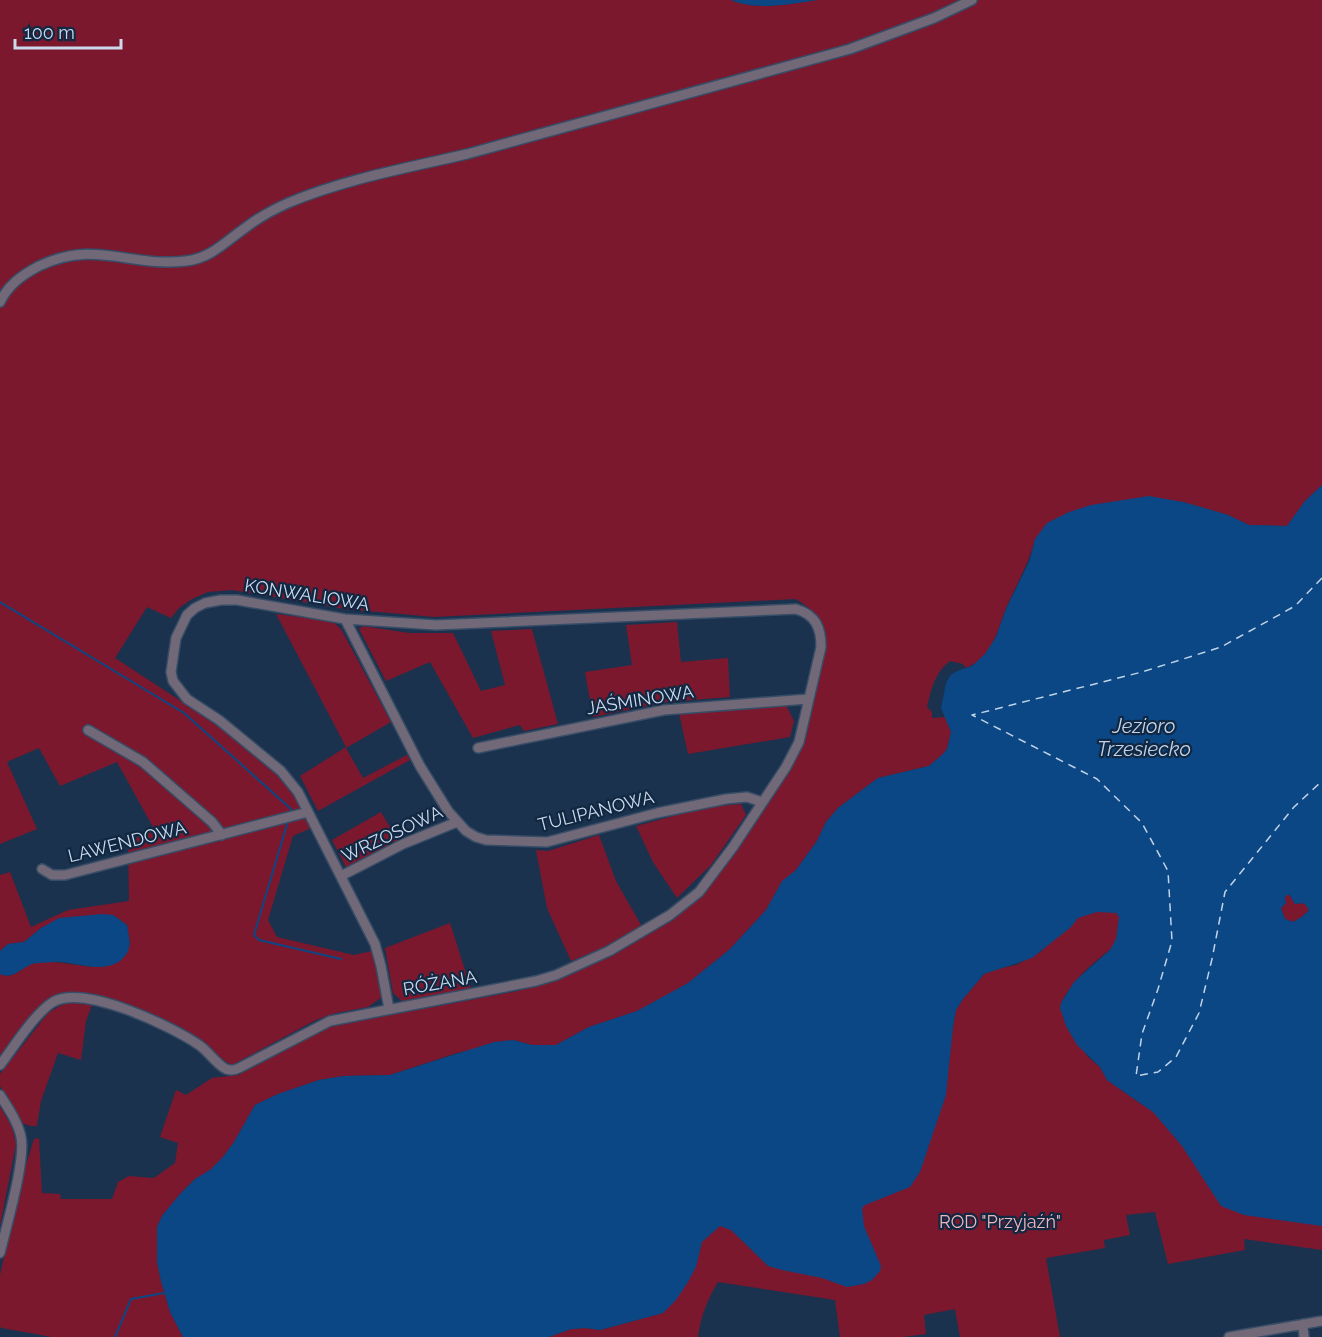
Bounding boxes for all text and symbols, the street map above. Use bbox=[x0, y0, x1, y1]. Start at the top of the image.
scale bar bbox=[15, 12, 122, 50]
text: 100 m bbox=[24, 22, 75, 43]
street label: KONWALIOWA bbox=[243, 574, 371, 615]
street label: JAŚMINOWA bbox=[585, 680, 695, 718]
water label: Jezioro Trzesiecko bbox=[1097, 714, 1191, 761]
street label: TULIPANOWA bbox=[536, 786, 656, 835]
street label: WRZOSOWA bbox=[338, 801, 446, 866]
street label: LAWENDOWA bbox=[66, 817, 188, 866]
street label: RÓŻANA bbox=[401, 965, 478, 999]
park label: ROD "Przyjaźń" bbox=[939, 1211, 1061, 1232]

